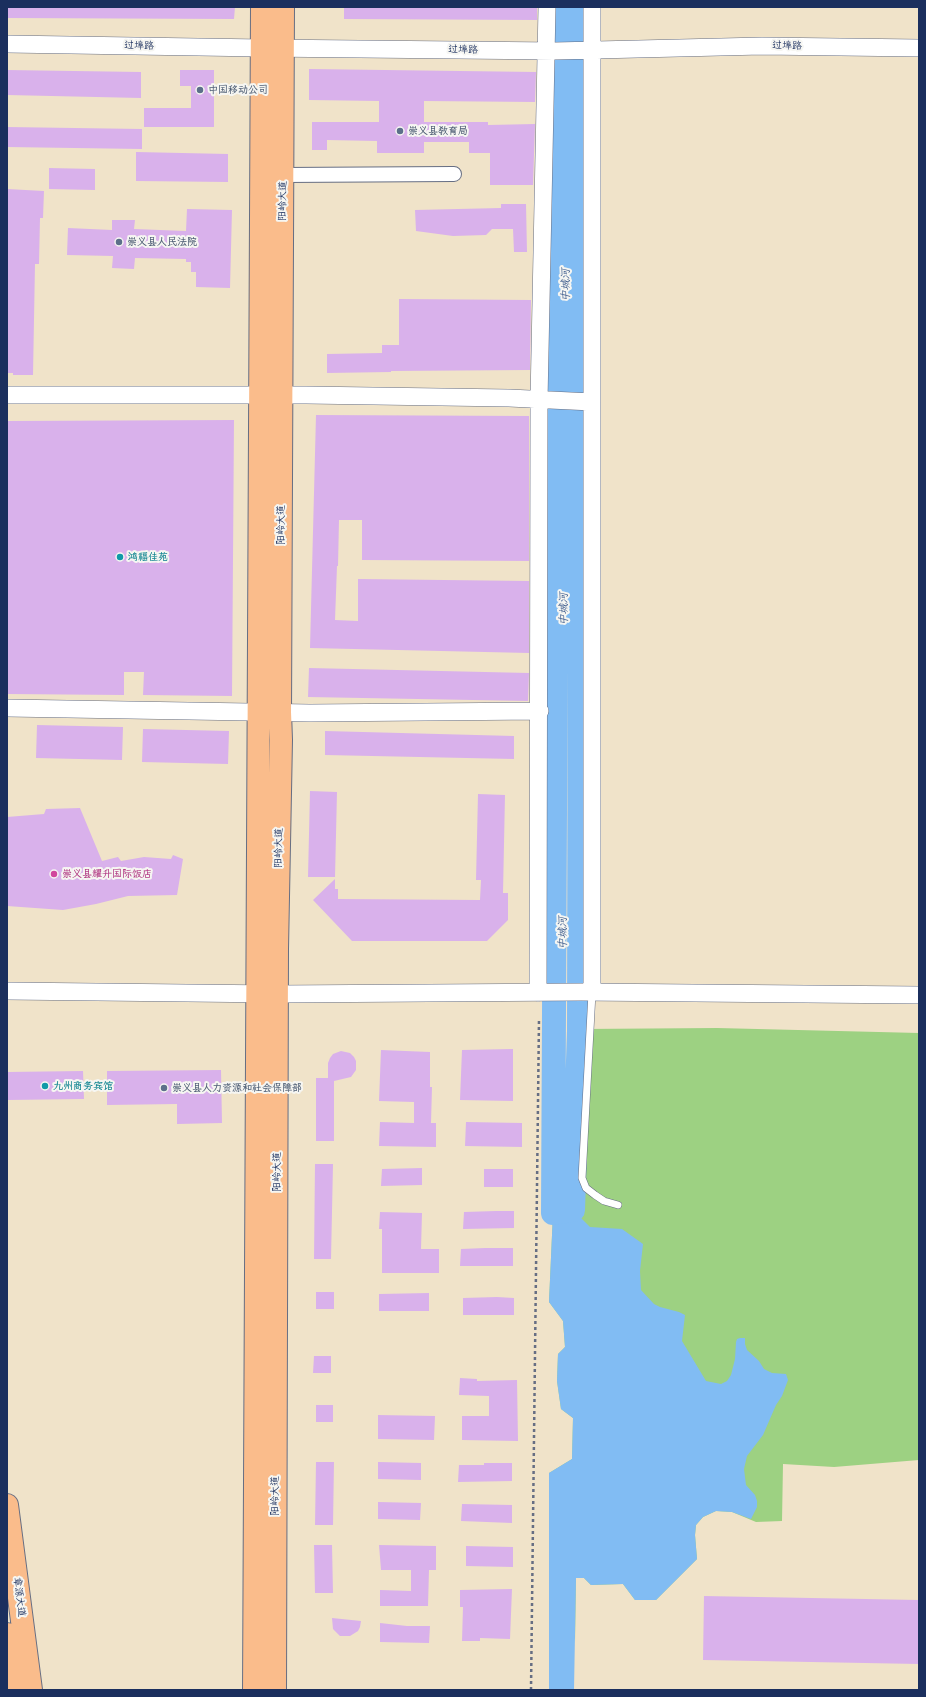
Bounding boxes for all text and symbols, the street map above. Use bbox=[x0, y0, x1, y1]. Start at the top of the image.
street label: 过埠路 bbox=[124, 40, 154, 52]
street label: 过埠路 bbox=[772, 40, 802, 52]
street label: 过埠路 bbox=[448, 44, 478, 56]
place label: 中国移动公司 bbox=[208, 84, 268, 96]
marker: 中国移动公司 bbox=[195, 85, 205, 95]
place label: 崇义县教育局 bbox=[408, 125, 468, 137]
marker: 崇义县教育局 bbox=[395, 126, 405, 136]
street label: 阳岭大道 bbox=[277, 181, 289, 221]
place label: 崇义县人民法院 bbox=[127, 236, 197, 248]
marker: 崇义县人民法院 bbox=[114, 237, 124, 247]
water label: 中城河 bbox=[559, 269, 573, 301]
street label: 阳岭大道 bbox=[275, 505, 287, 545]
place label: 鸿福佳苑 bbox=[128, 551, 168, 563]
marker: 鸿福佳苑 bbox=[115, 552, 125, 562]
water label: 中城河 bbox=[557, 593, 571, 625]
street label: 阳岭大道 bbox=[273, 828, 285, 868]
place label: 崇义县耀升国际饭店 bbox=[62, 868, 152, 880]
marker: 崇义县耀升国际饭店 bbox=[49, 869, 59, 879]
water label: 中城河 bbox=[556, 917, 570, 949]
place label: 九州商务宾馆 bbox=[53, 1080, 113, 1092]
marker: 九州商务宾馆 bbox=[40, 1081, 50, 1091]
place label: 崇义县人力资源和社会保障部 bbox=[172, 1082, 302, 1094]
marker: 崇义县人力资源和社会保障部 bbox=[159, 1083, 169, 1093]
street label: 阳岭大道 bbox=[271, 1152, 283, 1192]
street label: 阳岭大道 bbox=[269, 1476, 281, 1516]
street label: 章源大道 bbox=[11, 1576, 27, 1618]

